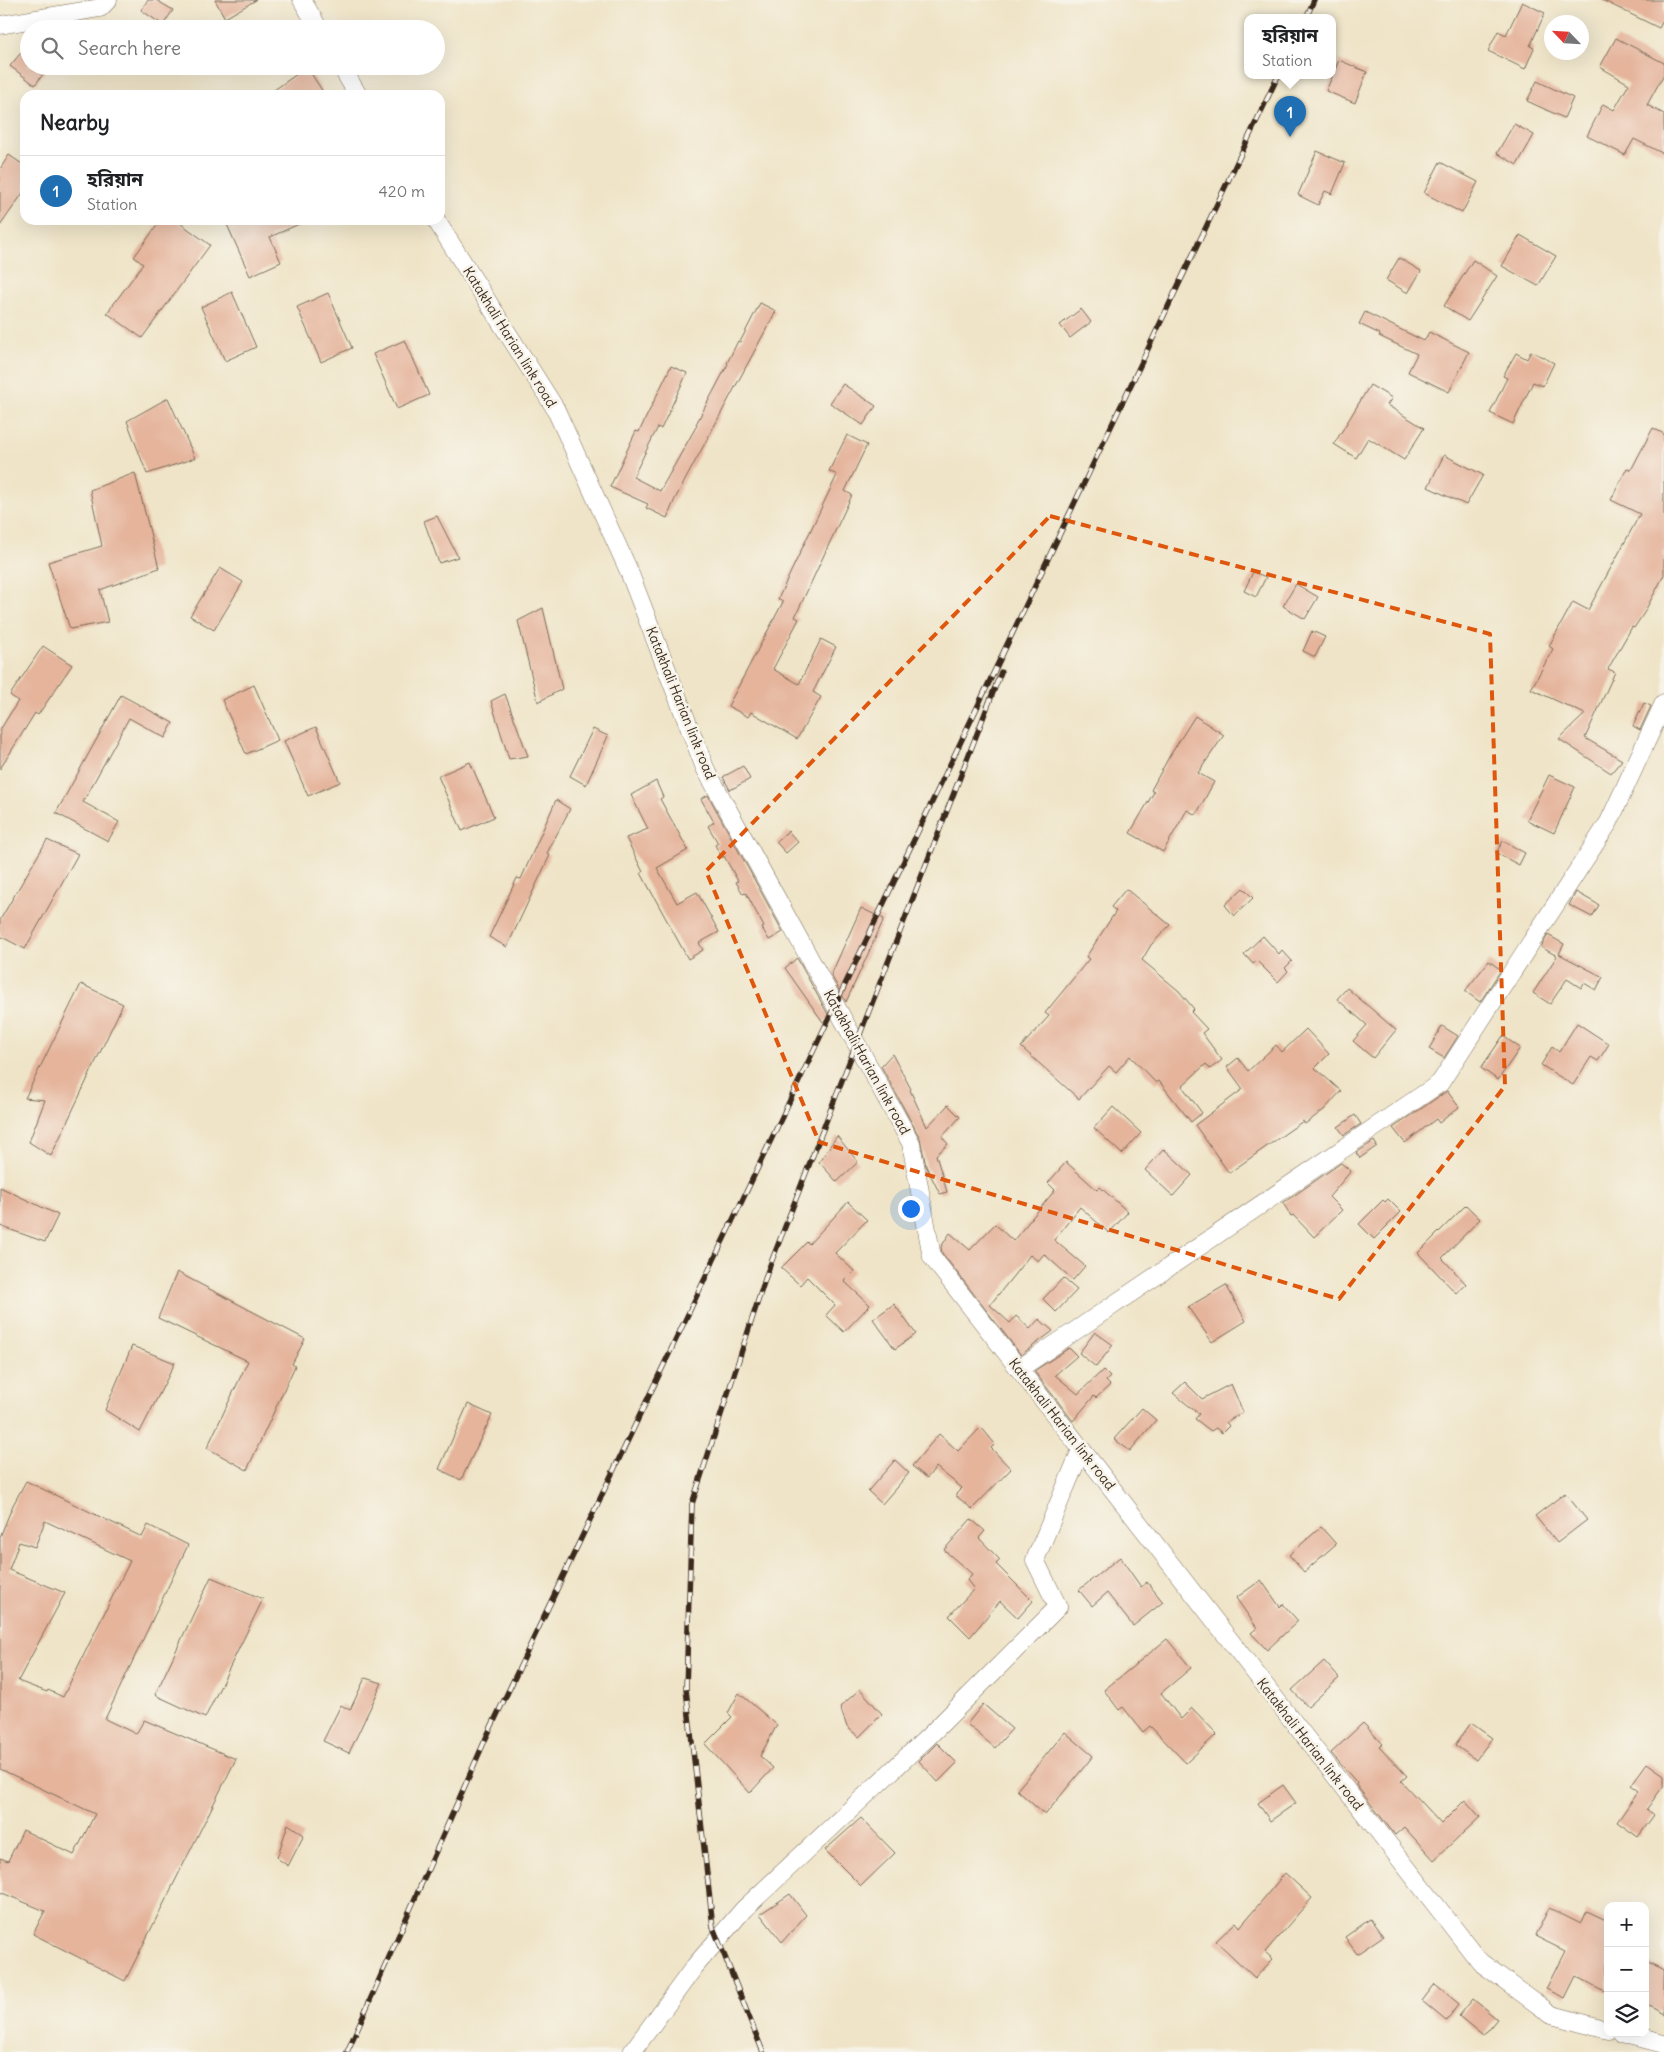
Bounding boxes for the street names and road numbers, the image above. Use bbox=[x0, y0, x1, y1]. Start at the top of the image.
street label: Katakhali Harian link road bbox=[459, 263, 561, 411]
street label: Katakhali Harian link road bbox=[642, 624, 720, 782]
street label: Katakhali Harian link road bbox=[820, 986, 914, 1138]
street label: Katakhali Harian link road bbox=[1005, 1354, 1119, 1494]
street label: Katakhali Harian link road bbox=[1253, 1674, 1367, 1814]

